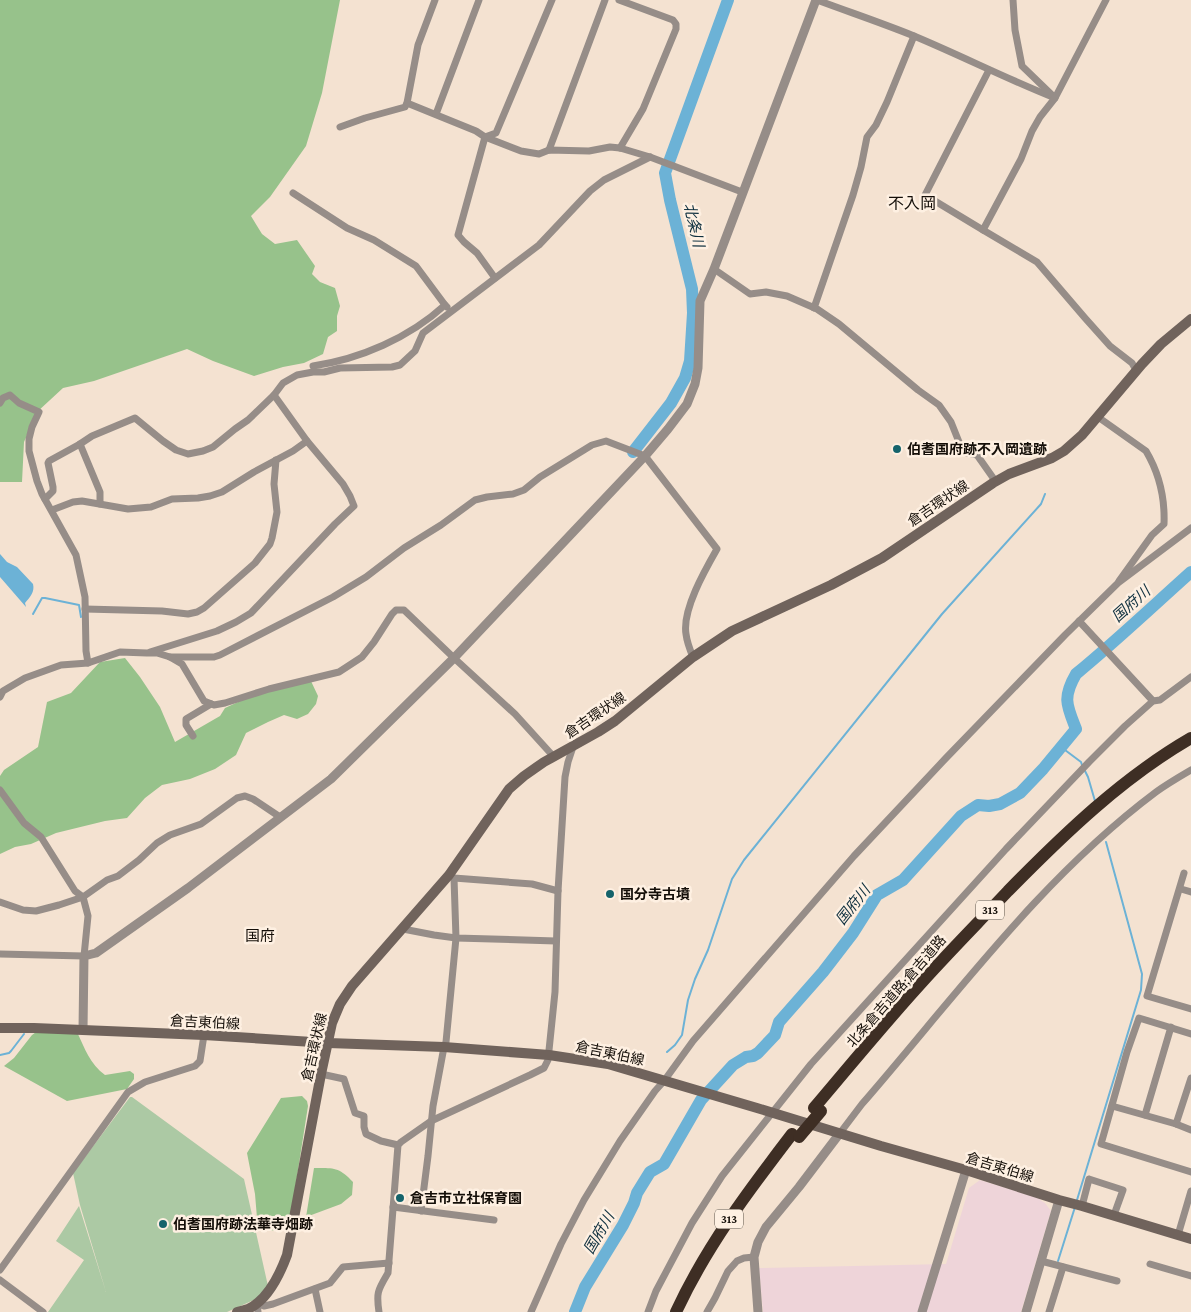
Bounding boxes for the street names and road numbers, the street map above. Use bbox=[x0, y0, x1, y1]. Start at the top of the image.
street label: 倉吉環状線 bbox=[905, 477, 971, 529]
street label: 倉吉環状線 bbox=[562, 689, 628, 741]
road number: 313 bbox=[976, 900, 1004, 920]
street label: 北条倉吉道路;倉吉道路 bbox=[843, 932, 949, 1050]
street label: 倉吉環状線 bbox=[298, 1011, 330, 1083]
street label: 倉吉東伯線 bbox=[170, 1012, 240, 1032]
street label: 倉吉東伯線 bbox=[574, 1038, 646, 1068]
street label: 倉吉東伯線 bbox=[964, 1149, 1036, 1185]
road number: 313 bbox=[715, 1210, 743, 1228]

